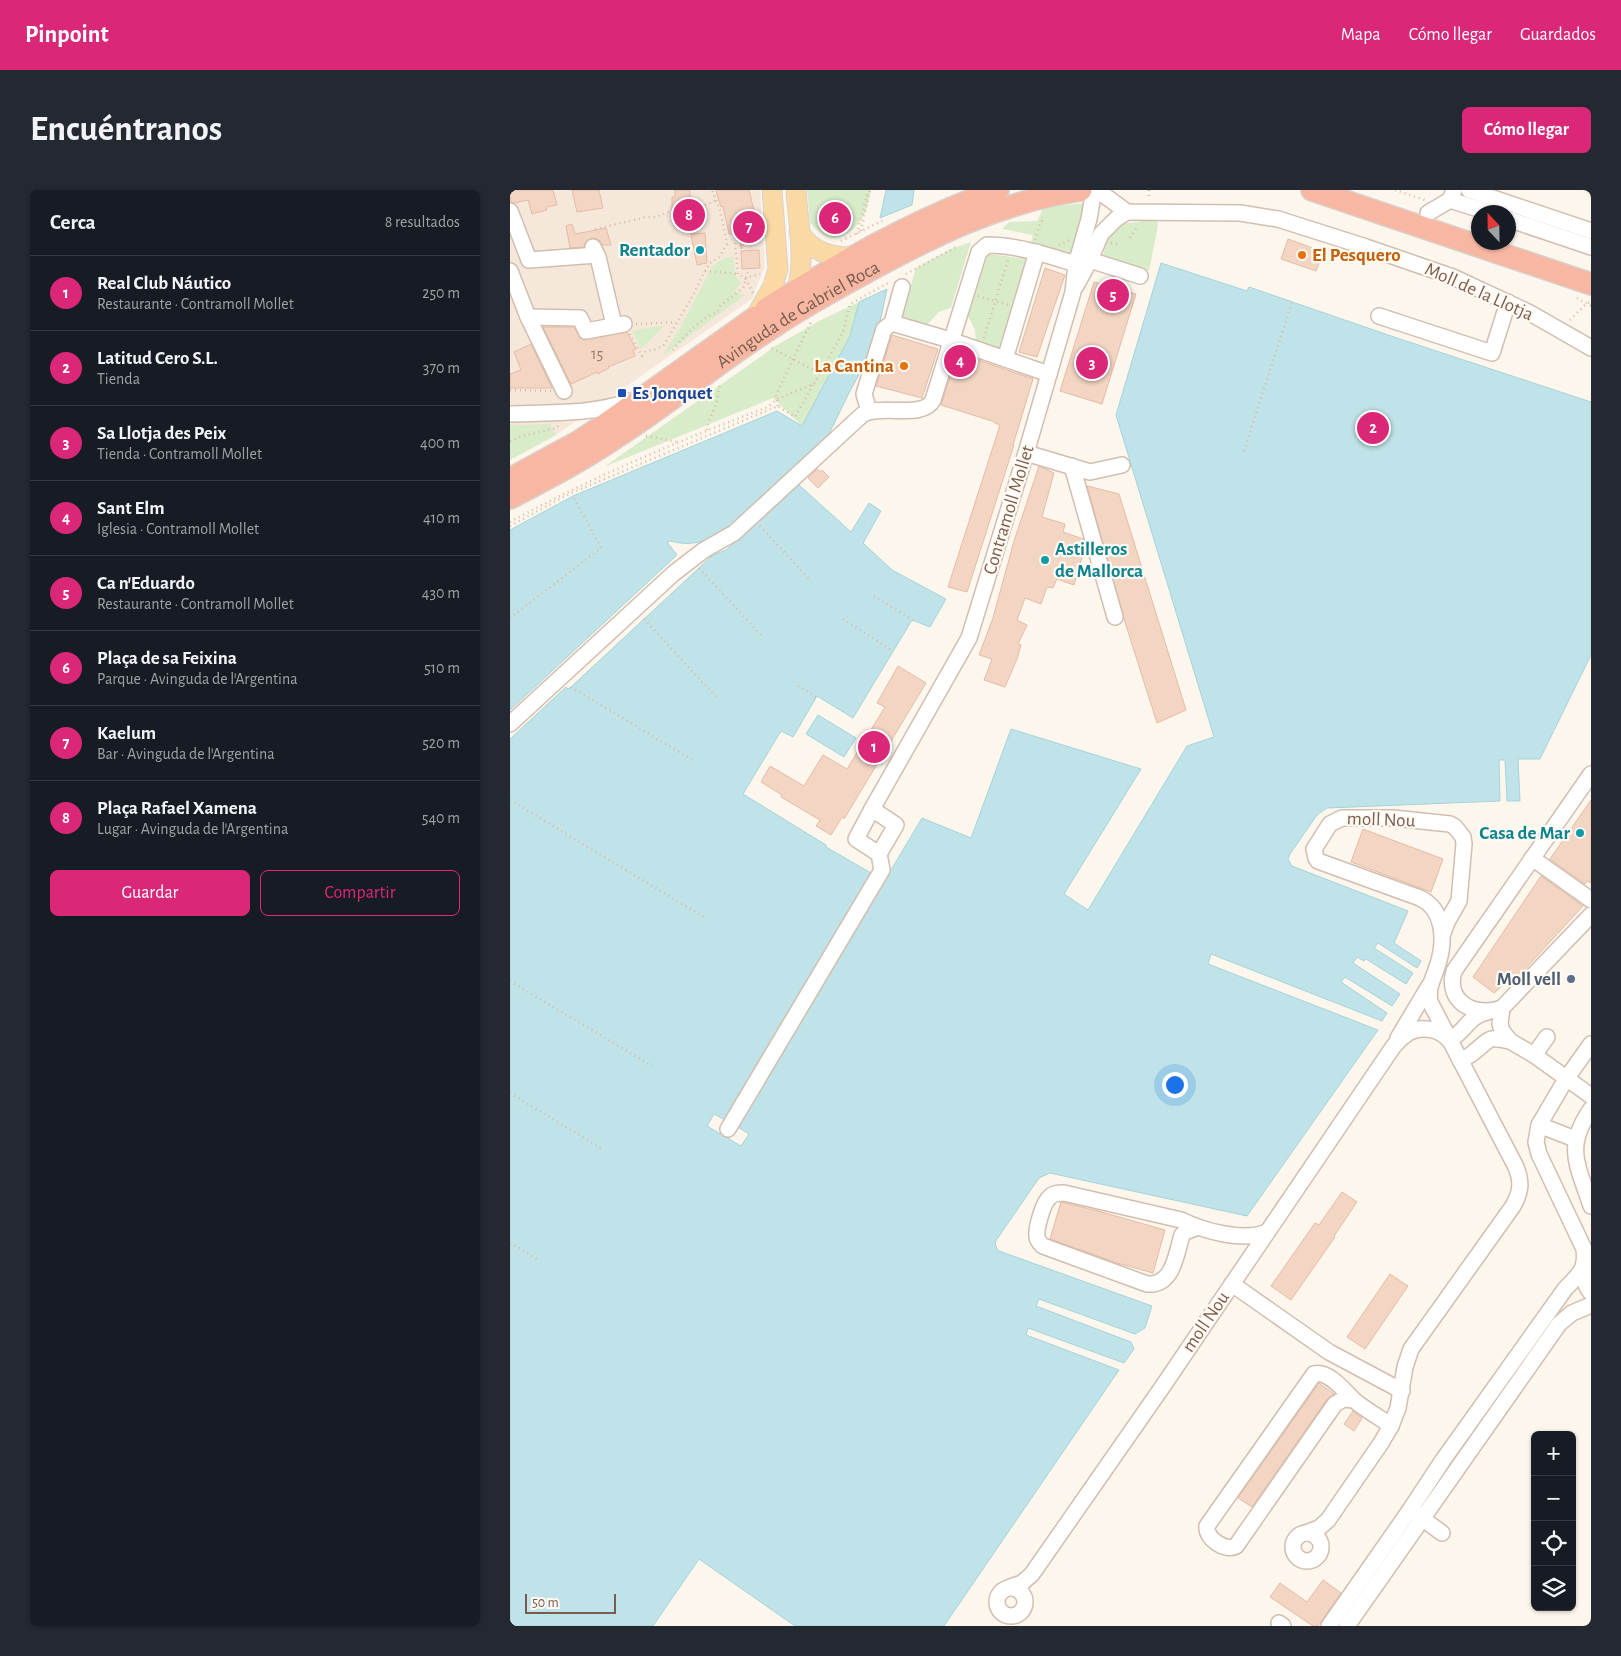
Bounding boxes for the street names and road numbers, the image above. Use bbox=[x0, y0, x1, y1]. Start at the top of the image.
street label: Avinguda de Gabriel Roca bbox=[713, 257, 883, 372]
street label: Moll de la Llotja bbox=[1422, 260, 1536, 324]
street label: Contramoll Mollet bbox=[980, 443, 1038, 577]
street label: moll Nou bbox=[1346, 809, 1416, 831]
street label: moll Nou bbox=[1179, 1288, 1233, 1356]

